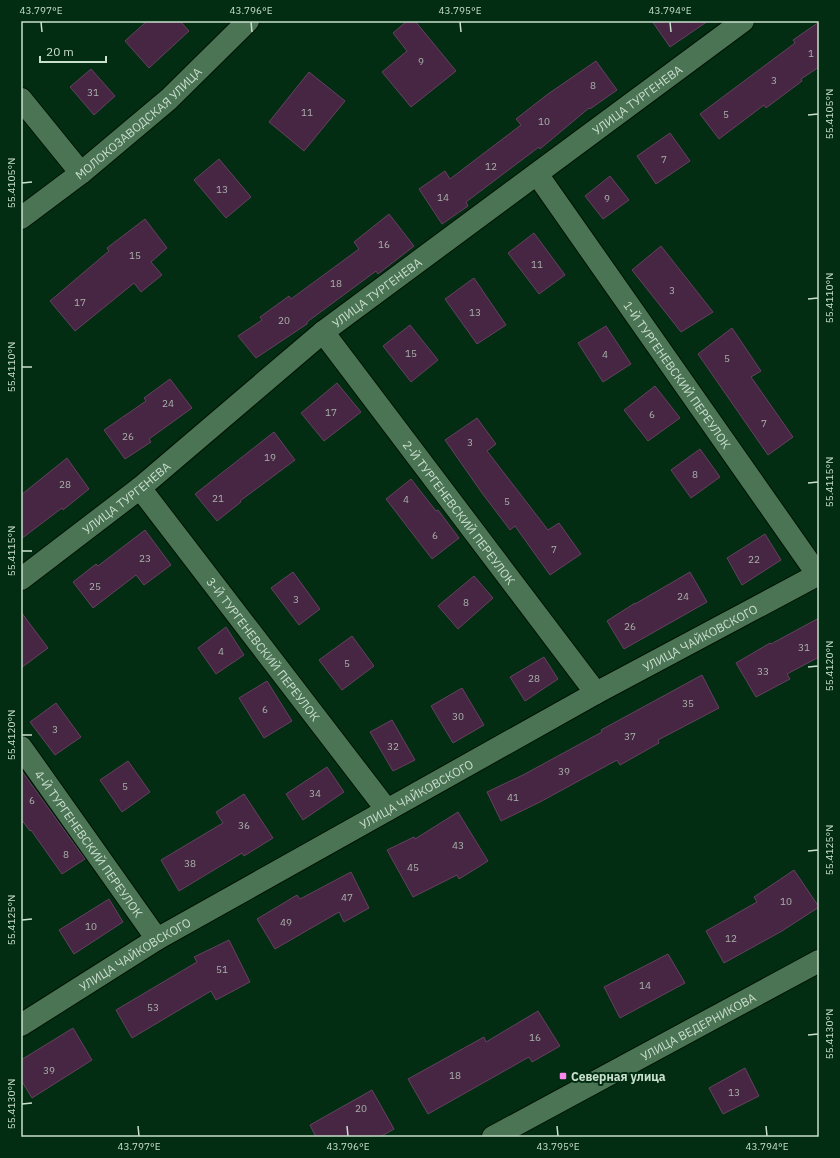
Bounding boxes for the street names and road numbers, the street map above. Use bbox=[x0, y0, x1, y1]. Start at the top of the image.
street label: УЛИЦА ТУРГЕНЕВА bbox=[589, 61, 685, 138]
street label: МОЛОКОЗАВОДСКАЯ УЛИЦА bbox=[72, 63, 205, 182]
street label: УЛИЦА ТУРГЕНЕВА bbox=[329, 254, 425, 330]
street label: 1-Й ТУРГЕНЕВСКИЙ ПЕРЕУЛОК bbox=[621, 298, 735, 452]
street label: 2-Й ТУРГЕНЕВСКИЙ ПЕРЕУЛОК bbox=[400, 437, 519, 587]
street label: УЛИЦА ТУРГЕНЕВА bbox=[79, 458, 173, 537]
street label: 3-Й ТУРГЕНЕВСКИЙ ПЕРЕУЛОК bbox=[204, 574, 323, 724]
street label: УЛИЦА ЧАЙКОВСКОГО bbox=[640, 601, 760, 674]
street label: УЛИЦА ЧАЙКОВСКОГО bbox=[357, 756, 476, 832]
street label: 4-Й ТУРГЕНЕВСКИЙ ПЕРЕУЛОК bbox=[32, 767, 147, 920]
street label: УЛИЦА ЧАЙКОВСКОГО bbox=[76, 914, 193, 994]
street label: УЛИЦА ВЕДЕРНИКОВА bbox=[638, 989, 759, 1064]

